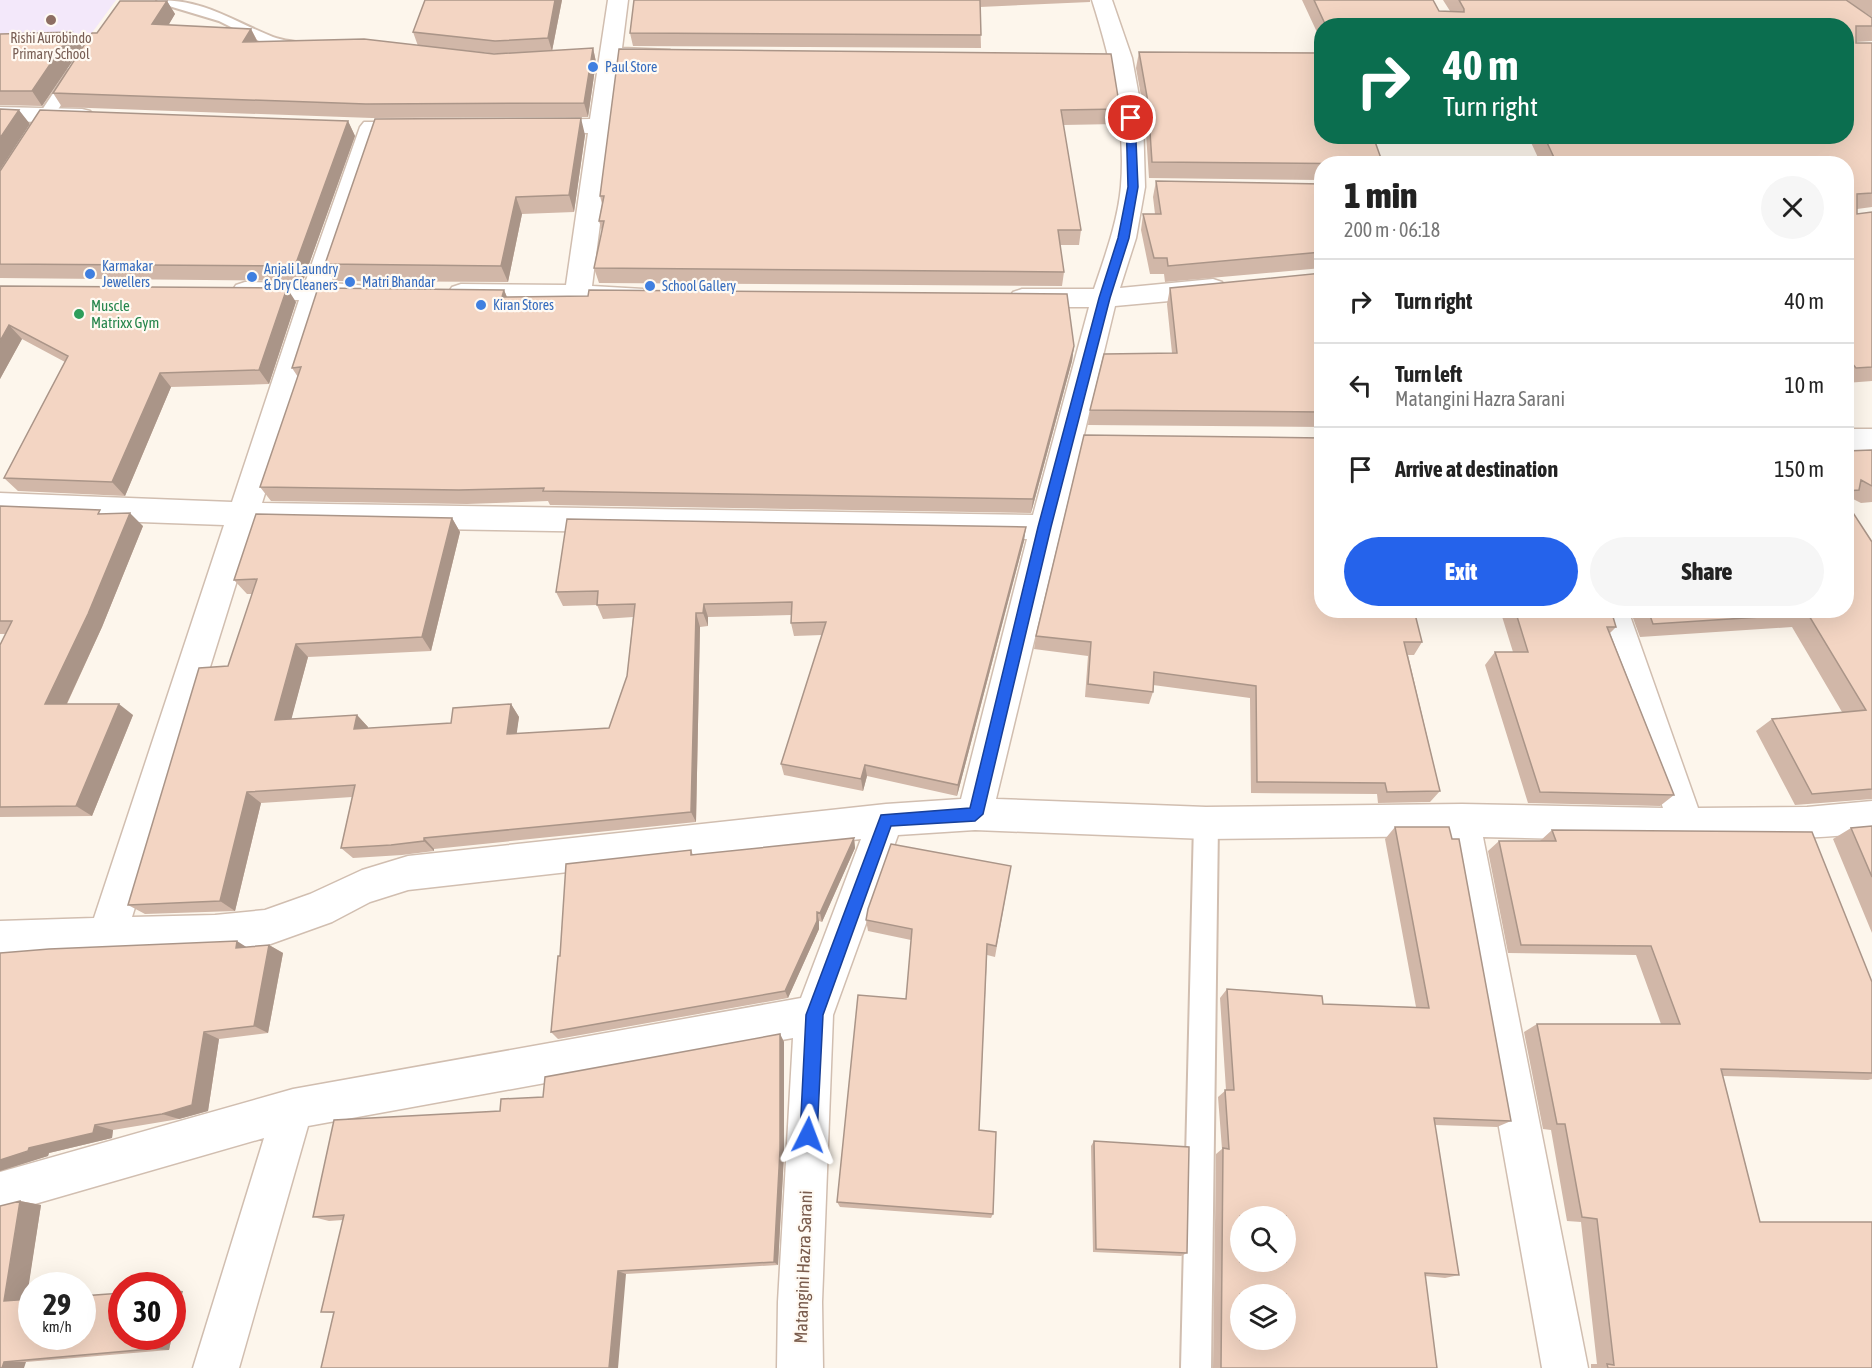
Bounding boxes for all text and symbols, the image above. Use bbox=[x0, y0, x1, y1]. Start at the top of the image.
marker: Rishi Aurobindo Primary School bbox=[44, 13, 58, 27]
place label: Rishi Aurobindo Primary School bbox=[10, 30, 92, 62]
text: 40 m bbox=[1443, 41, 1518, 89]
icon: right bbox=[1344, 42, 1422, 120]
place label: Paul Store bbox=[605, 59, 657, 75]
marker: Paul Store bbox=[586, 60, 600, 74]
text: Turn right bbox=[1443, 91, 1538, 122]
pin bbox=[1105, 92, 1156, 143]
icon: arrive bbox=[1114, 101, 1147, 134]
text: 1 min bbox=[1344, 174, 1418, 216]
button: close bbox=[1761, 176, 1824, 239]
text: 200 m · 06:18 bbox=[1344, 218, 1440, 241]
place label: Karmakar Jewellers bbox=[102, 258, 153, 290]
place label: Anjali Laundry & Dry Cleaners bbox=[264, 261, 338, 293]
marker: Karmakar Jewellers bbox=[83, 267, 97, 281]
marker: Anjali Laundry & Dry Cleaners bbox=[245, 270, 259, 284]
place label: Matri Bhandar bbox=[362, 274, 436, 290]
marker: Matri Bhandar bbox=[343, 275, 357, 289]
place label: School Gallery bbox=[662, 278, 736, 294]
marker: School Gallery bbox=[643, 279, 657, 293]
icon: right bbox=[1344, 285, 1377, 318]
text: Turn right bbox=[1395, 288, 1472, 314]
text: 40 m bbox=[1784, 288, 1824, 314]
place label: Muscle Matrixx Gym bbox=[91, 297, 159, 331]
place label: Kiran Stores bbox=[493, 297, 554, 313]
marker: Kiran Stores bbox=[474, 298, 488, 312]
marker: Muscle Matrixx Gym bbox=[72, 307, 86, 321]
text: Turn left bbox=[1395, 361, 1462, 387]
icon: left bbox=[1344, 369, 1377, 402]
text: 10 m bbox=[1784, 372, 1824, 398]
text: Matangini Hazra Sarani bbox=[1395, 387, 1565, 410]
icon: arrive bbox=[1344, 453, 1377, 486]
text: Arrive at destination bbox=[1395, 456, 1558, 482]
text: 150 m bbox=[1774, 456, 1824, 482]
button: Exit bbox=[1344, 537, 1578, 606]
button: Share bbox=[1590, 537, 1824, 606]
position arrow bbox=[776, 1103, 840, 1167]
street label: Matangini Hazra Sarani bbox=[790, 1190, 816, 1344]
map controls bbox=[1230, 1206, 1296, 1350]
button: search bbox=[1230, 1206, 1296, 1272]
speed limit sign: 30 bbox=[108, 1272, 186, 1350]
button: layers bbox=[1230, 1284, 1296, 1350]
text: 29 bbox=[43, 1287, 71, 1321]
text: km/h bbox=[42, 1318, 72, 1335]

